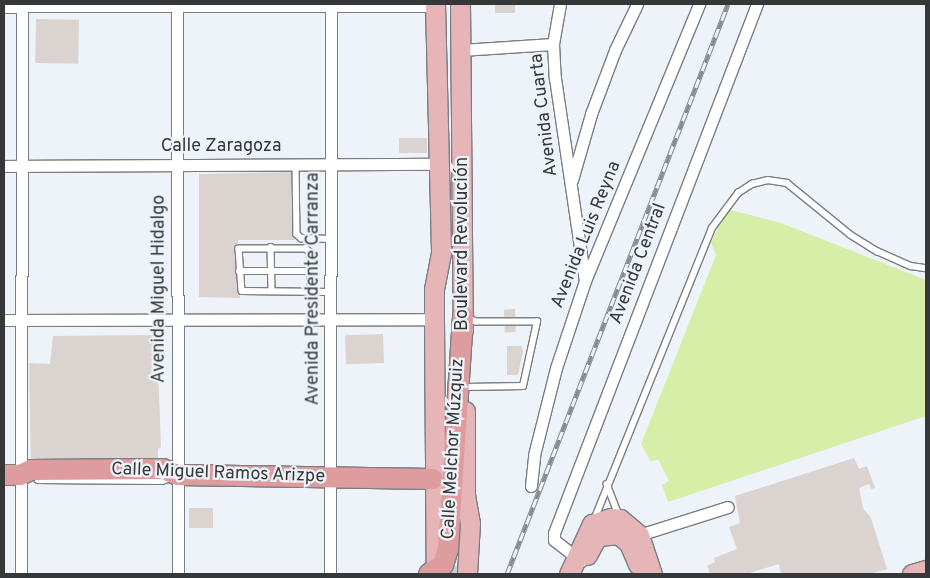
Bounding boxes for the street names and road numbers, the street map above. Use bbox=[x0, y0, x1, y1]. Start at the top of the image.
street label: Avenida Cuarta bbox=[527, 52, 563, 178]
street label: Calle Zaragoza bbox=[161, 136, 281, 158]
street label: Boulevard Revolución bbox=[452, 157, 474, 331]
street label: Avenida Luis Reyna bbox=[548, 158, 626, 312]
street label: Avenida Presidente Carranza bbox=[303, 173, 325, 405]
street label: Avenida Miguel Hidalgo bbox=[149, 195, 171, 383]
street label: Avenida Central bbox=[606, 201, 672, 327]
street label: Calle Melchor Múzquiz bbox=[438, 358, 470, 540]
street label: Calle Miguel Ramos Arizpe bbox=[110, 459, 326, 489]

